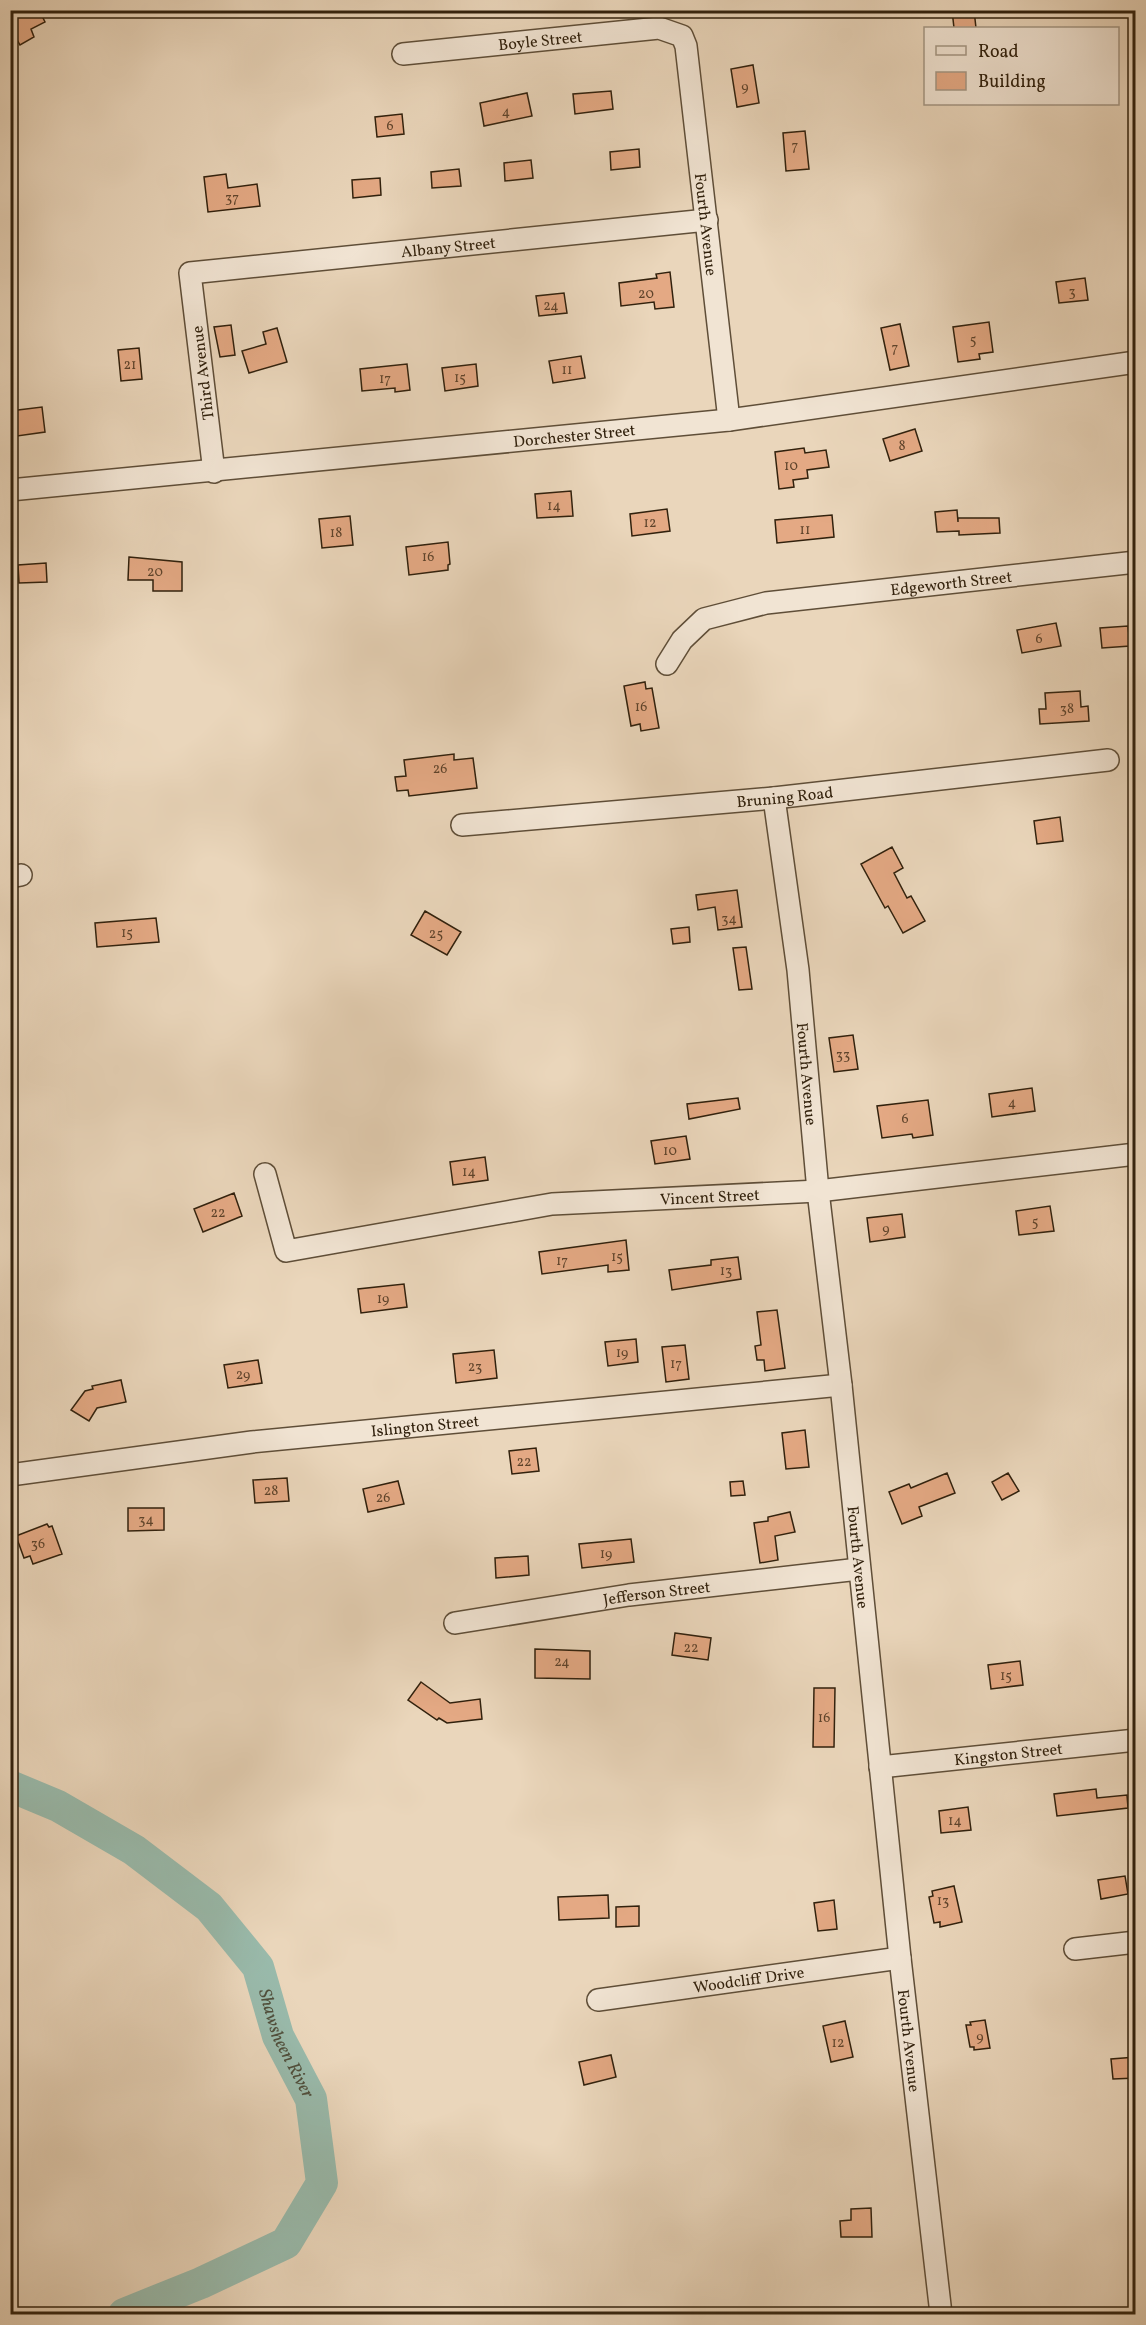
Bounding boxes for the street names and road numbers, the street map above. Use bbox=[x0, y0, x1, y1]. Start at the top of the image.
street label: Boyle Street bbox=[497, 27, 584, 57]
street label: Fourth Avenue bbox=[688, 172, 721, 277]
street label: Albany Street bbox=[400, 233, 497, 264]
street label: Third Avenue bbox=[187, 324, 221, 421]
street label: Dorchester Street bbox=[512, 420, 637, 454]
street label: Edgeworth Street bbox=[889, 567, 1014, 602]
street label: Bruning Road bbox=[736, 782, 835, 814]
street label: Fourth Avenue bbox=[790, 1022, 821, 1126]
street label: Vincent Street bbox=[660, 1185, 761, 1212]
street label: Islington Street bbox=[370, 1411, 481, 1443]
street label: Fourth Avenue bbox=[841, 1505, 873, 1610]
street label: Jefferson Street bbox=[602, 1577, 712, 1612]
street label: Kingston Street bbox=[953, 1739, 1064, 1772]
street label: Woodcliff Drive bbox=[692, 1962, 806, 2000]
street label: Fourth Avenue bbox=[891, 1988, 924, 2093]

